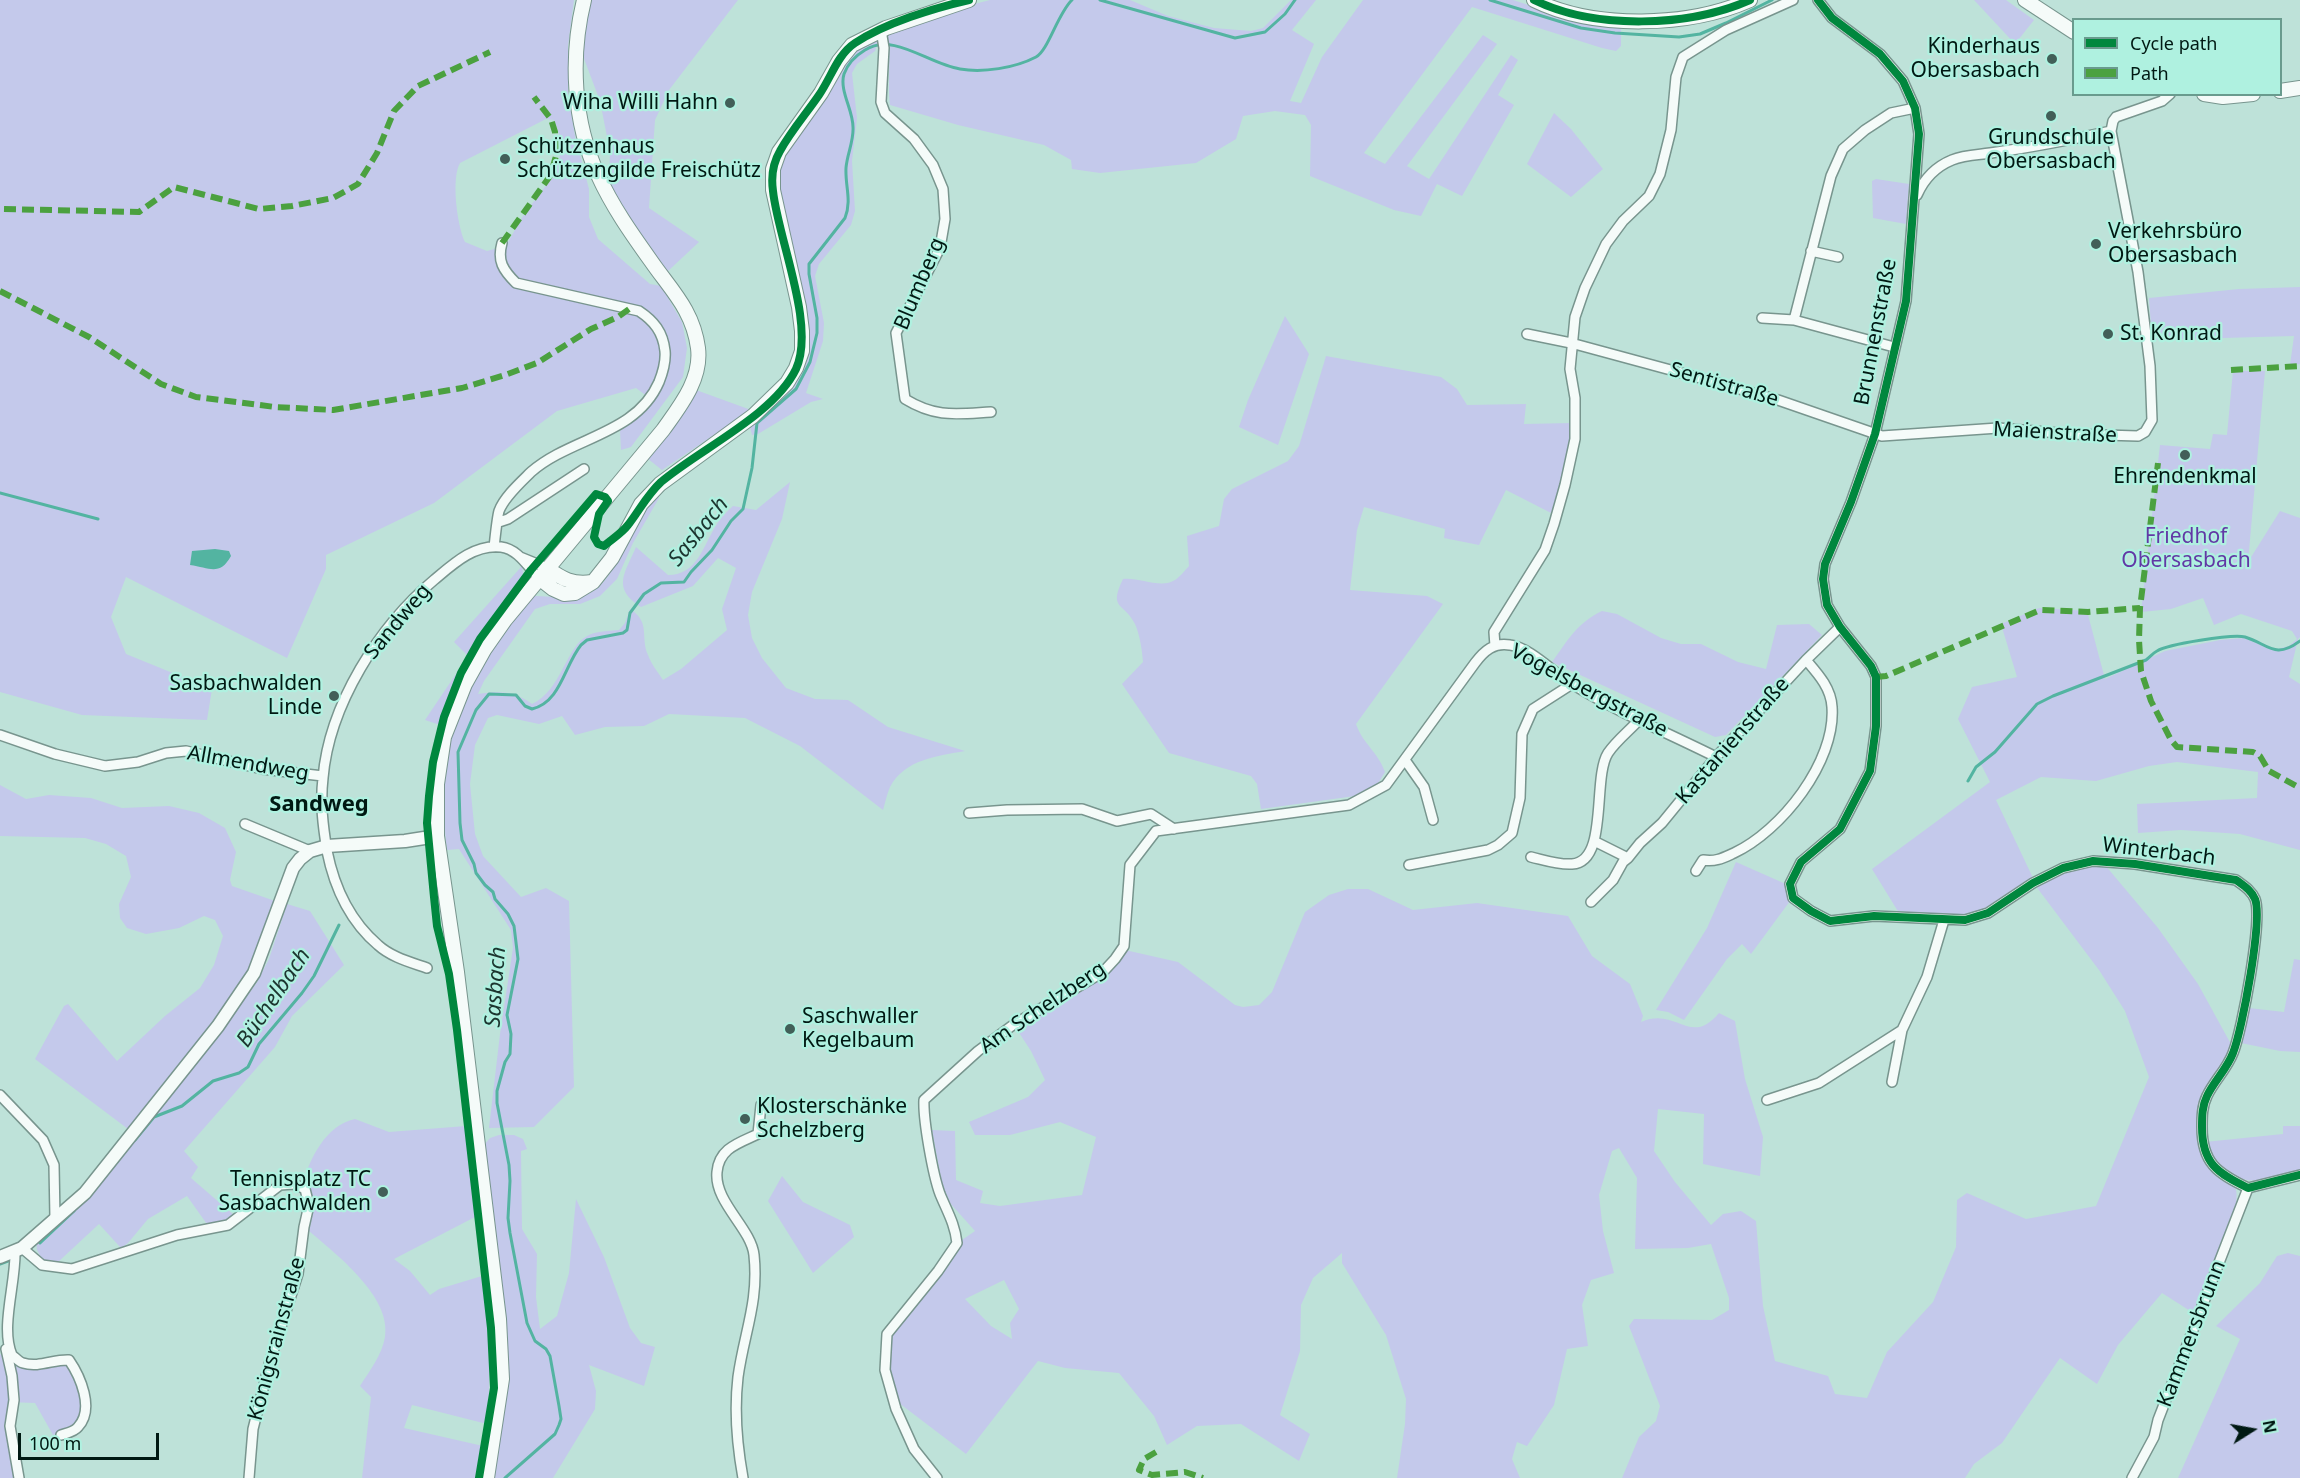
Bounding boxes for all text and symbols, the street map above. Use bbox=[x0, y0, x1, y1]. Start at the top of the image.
legend bbox=[2072, 18, 2282, 96]
text: Cycle path bbox=[2130, 31, 2217, 55]
place label: Kinderhaus Obersasbach bbox=[1911, 34, 2040, 84]
marker: Kinderhaus Obersasbach bbox=[2045, 52, 2059, 66]
text: Path bbox=[2130, 61, 2169, 85]
place label: Wiha Willi Hahn bbox=[563, 90, 718, 116]
marker: Wiha Willi Hahn bbox=[723, 96, 737, 110]
marker: Grundschule Obersasbach bbox=[2044, 109, 2058, 123]
place label: Grundschule Obersasbach bbox=[1986, 125, 2116, 175]
place label: Schützenhaus Schützengilde Freischütz bbox=[517, 134, 761, 184]
marker: Schützenhaus Schützengilde Freischütz bbox=[498, 152, 512, 166]
place label: Verkehrsbüro Obersasbach bbox=[2108, 219, 2242, 269]
street label: Blumberg bbox=[889, 234, 951, 334]
marker: Verkehrsbüro Obersasbach bbox=[2089, 237, 2103, 251]
street label: Brunnenstraße bbox=[1849, 257, 1903, 407]
place label: St. Konrad bbox=[2120, 321, 2222, 347]
marker: St. Konrad bbox=[2101, 327, 2115, 341]
street label: Sentistraße bbox=[1667, 357, 1781, 413]
street label: Maienstraße bbox=[1993, 417, 2117, 449]
marker: Ehrendenkmal bbox=[2178, 448, 2192, 462]
place label: Ehrendenkmal bbox=[2113, 464, 2257, 490]
water label: Sasbach bbox=[663, 492, 735, 572]
park label: Friedhof Obersasbach bbox=[2121, 524, 2251, 574]
street label: Sandweg bbox=[359, 579, 437, 665]
street label: Vogelsbergstraße bbox=[1506, 639, 1672, 743]
place label: Sasbachwalden Linde bbox=[169, 671, 322, 721]
street label: Kastanienstraße bbox=[1671, 672, 1795, 810]
marker: Sasbachwalden Linde bbox=[327, 689, 341, 703]
street label: Allmendweg bbox=[185, 741, 311, 787]
district label: Sandweg bbox=[269, 792, 369, 818]
street label: Winterbach bbox=[2101, 833, 2217, 871]
water label: Büchelbach bbox=[231, 944, 317, 1052]
water label: Sasbach bbox=[480, 946, 512, 1028]
street label: Am Schelzberg bbox=[975, 957, 1111, 1059]
place label: Saschwaller Kegelbaum bbox=[802, 1004, 918, 1054]
marker: Saschwaller Kegelbaum bbox=[783, 1022, 797, 1036]
place label: Klosterschänke Schelzberg bbox=[757, 1094, 907, 1144]
marker: Klosterschänke Schelzberg bbox=[738, 1112, 752, 1126]
place label: Tennisplatz TC Sasbachwalden bbox=[218, 1167, 371, 1217]
marker: Tennisplatz TC Sasbachwalden bbox=[376, 1185, 390, 1199]
street label: Königsrainstraße bbox=[243, 1254, 311, 1424]
street label: Kammersbrunn bbox=[2152, 1257, 2232, 1411]
north arrow bbox=[2222, 1400, 2282, 1460]
text: N bbox=[2258, 1418, 2282, 1435]
scale bar bbox=[21, 1421, 162, 1459]
text: 100 m bbox=[29, 1431, 81, 1455]

